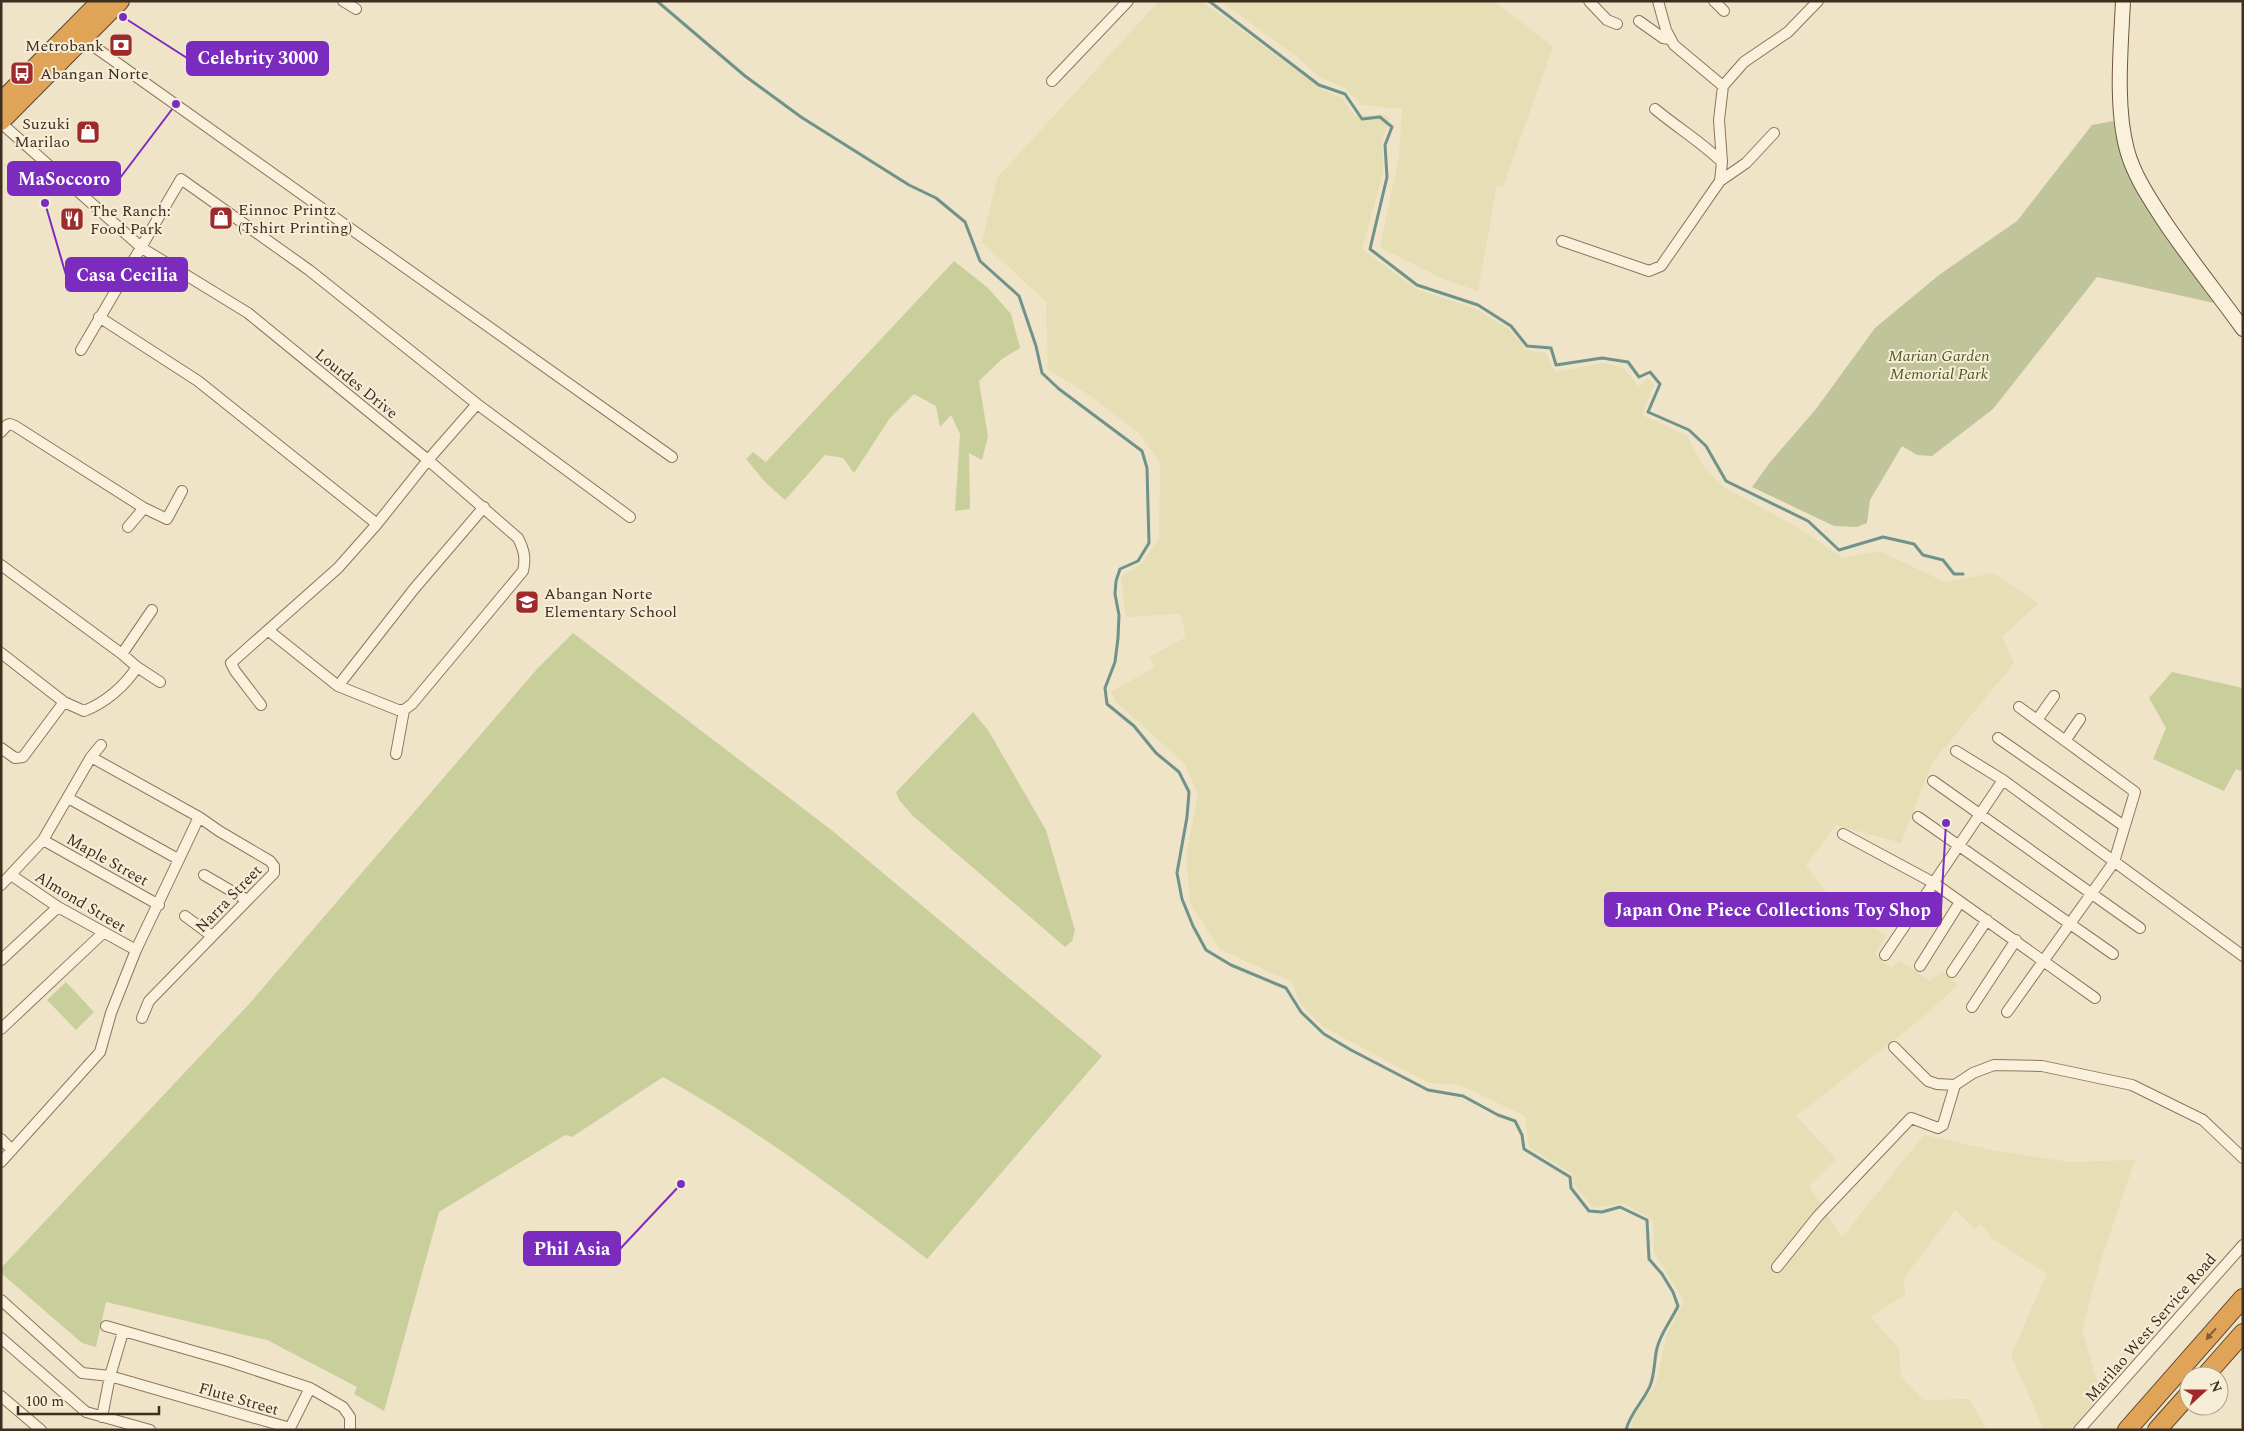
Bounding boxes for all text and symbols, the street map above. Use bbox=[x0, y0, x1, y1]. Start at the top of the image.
bank icon: Metrobank bbox=[108, 32, 134, 58]
place label: Metrobank bbox=[25, 34, 104, 58]
callout: Celebrity 3000 bbox=[187, 42, 328, 75]
text: Celebrity 3000 bbox=[198, 45, 318, 72]
bus stop icon: Abangan Norte bbox=[9, 60, 35, 86]
place label: Abangan Norte bbox=[40, 62, 149, 86]
place label: Suzuki Marilao bbox=[14, 112, 70, 154]
shop icon: Suzuki Marilao bbox=[75, 119, 101, 145]
callout: MaSoccoro bbox=[8, 162, 120, 195]
text: MaSoccoro bbox=[18, 166, 110, 193]
place label: Einnoc Printz (Tshirt Printing) bbox=[238, 198, 352, 240]
place label: The Ranch: Food Park bbox=[90, 199, 171, 241]
shop icon: Einnoc Printz (Tshirt Printing) bbox=[208, 205, 234, 231]
restaurant icon: The Ranch: Food Park bbox=[59, 206, 85, 232]
callout: Casa Cecilia bbox=[66, 258, 187, 291]
text: Casa Cecilia bbox=[76, 262, 178, 289]
street label: Lourdes Drive bbox=[310, 343, 403, 425]
park label: Marian Garden Memorial Park bbox=[1888, 344, 1990, 386]
place label: Abangan Norte Elementary School bbox=[544, 582, 677, 624]
school or university icon: Abangan Norte Elementary School bbox=[514, 589, 540, 615]
street label: Maple Street bbox=[62, 827, 153, 893]
street label: Narra Street bbox=[190, 859, 268, 938]
street label: Almond Street bbox=[30, 865, 131, 939]
callout: Japan One Piece Collections Toy Shop bbox=[1605, 893, 1941, 926]
text: Japan One Piece Collections Toy Shop bbox=[1615, 897, 1931, 924]
callout: Phil Asia bbox=[524, 1232, 620, 1265]
text: Phil Asia bbox=[534, 1236, 611, 1263]
street label: Marilao West Service Road bbox=[2079, 1248, 2222, 1407]
one-way arrow bbox=[2205, 1328, 2216, 1341]
north arrow bbox=[2179, 1366, 2229, 1416]
street label: Flute Street bbox=[196, 1376, 282, 1422]
text: N bbox=[2204, 1377, 2228, 1396]
scale bar bbox=[18, 1384, 159, 1416]
text: 100 m bbox=[25, 1390, 64, 1413]

